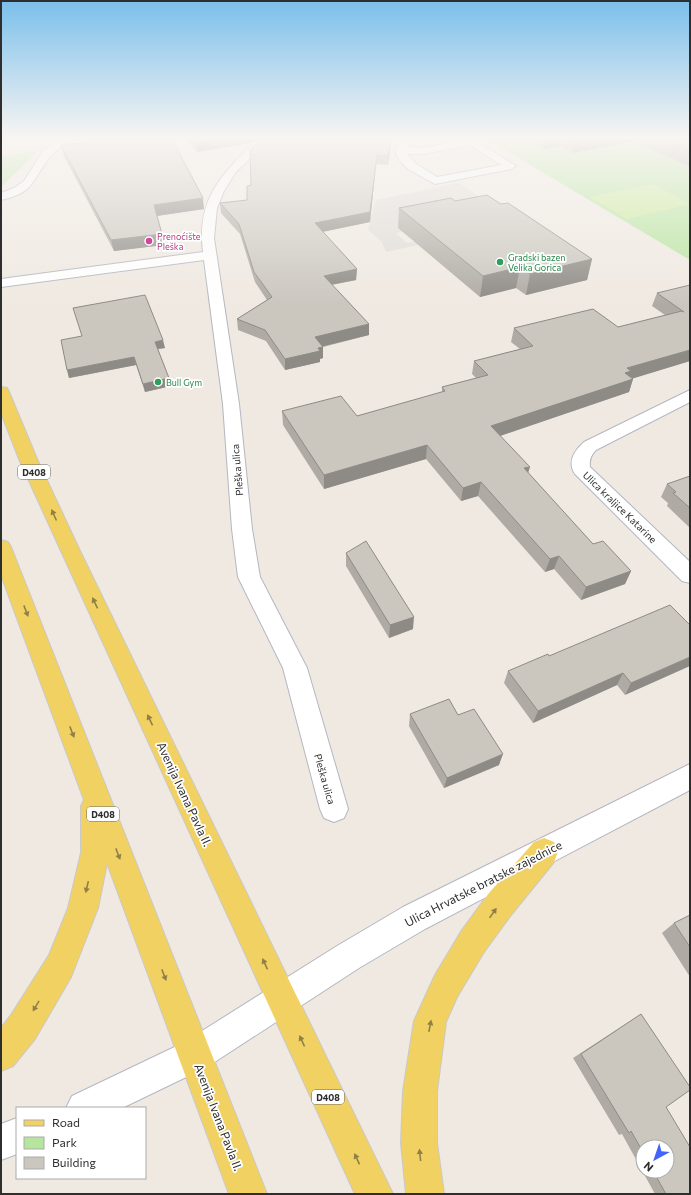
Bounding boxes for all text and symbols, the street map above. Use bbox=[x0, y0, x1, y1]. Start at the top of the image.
place label: Prenoćište Pleška bbox=[157, 231, 201, 252]
marker: Prenoćište Pleška bbox=[144, 236, 154, 246]
place label: Gradski bazen Velika Gorica bbox=[508, 252, 565, 273]
marker: Gradski bazen Velika Gorica bbox=[495, 257, 505, 267]
marker: Bull Gym bbox=[153, 377, 163, 387]
place label: Bull Gym bbox=[166, 377, 202, 388]
street label: Pleška ulica bbox=[229, 444, 245, 496]
road number: D408 bbox=[18, 465, 50, 479]
street label: Ulica kraljice Katarine bbox=[581, 469, 659, 545]
one-way arrow bbox=[51, 509, 57, 521]
one-way arrow bbox=[92, 597, 98, 608]
one-way arrow bbox=[23, 605, 29, 617]
one-way arrow bbox=[147, 715, 153, 726]
one-way arrow bbox=[69, 727, 75, 739]
street label: Avenija Ivana Pavla II. bbox=[155, 739, 215, 849]
street label: Pleška ulica bbox=[312, 752, 338, 806]
road number: D408 bbox=[87, 807, 119, 821]
street label: Ulica Hrvatske bratske zajednice bbox=[402, 837, 564, 929]
one-way arrow bbox=[116, 848, 122, 860]
one-way arrow bbox=[84, 881, 90, 893]
one-way arrow bbox=[489, 908, 497, 919]
one-way arrow bbox=[262, 959, 268, 970]
one-way arrow bbox=[162, 970, 168, 982]
one-way arrow bbox=[33, 1000, 40, 1012]
one-way arrow bbox=[427, 1020, 433, 1032]
one-way arrow bbox=[299, 1035, 305, 1047]
street label: Avenija Ivana Pavla II. bbox=[192, 1061, 246, 1173]
road number: D408 bbox=[312, 1090, 344, 1104]
legend bbox=[16, 1107, 146, 1179]
text: Road bbox=[52, 1115, 80, 1129]
text: Park bbox=[52, 1135, 78, 1149]
north arrow bbox=[635, 1139, 675, 1179]
one-way arrow bbox=[417, 1149, 424, 1161]
one-way arrow bbox=[354, 1153, 360, 1164]
text: Building bbox=[52, 1155, 96, 1169]
text: N bbox=[641, 1159, 656, 1175]

